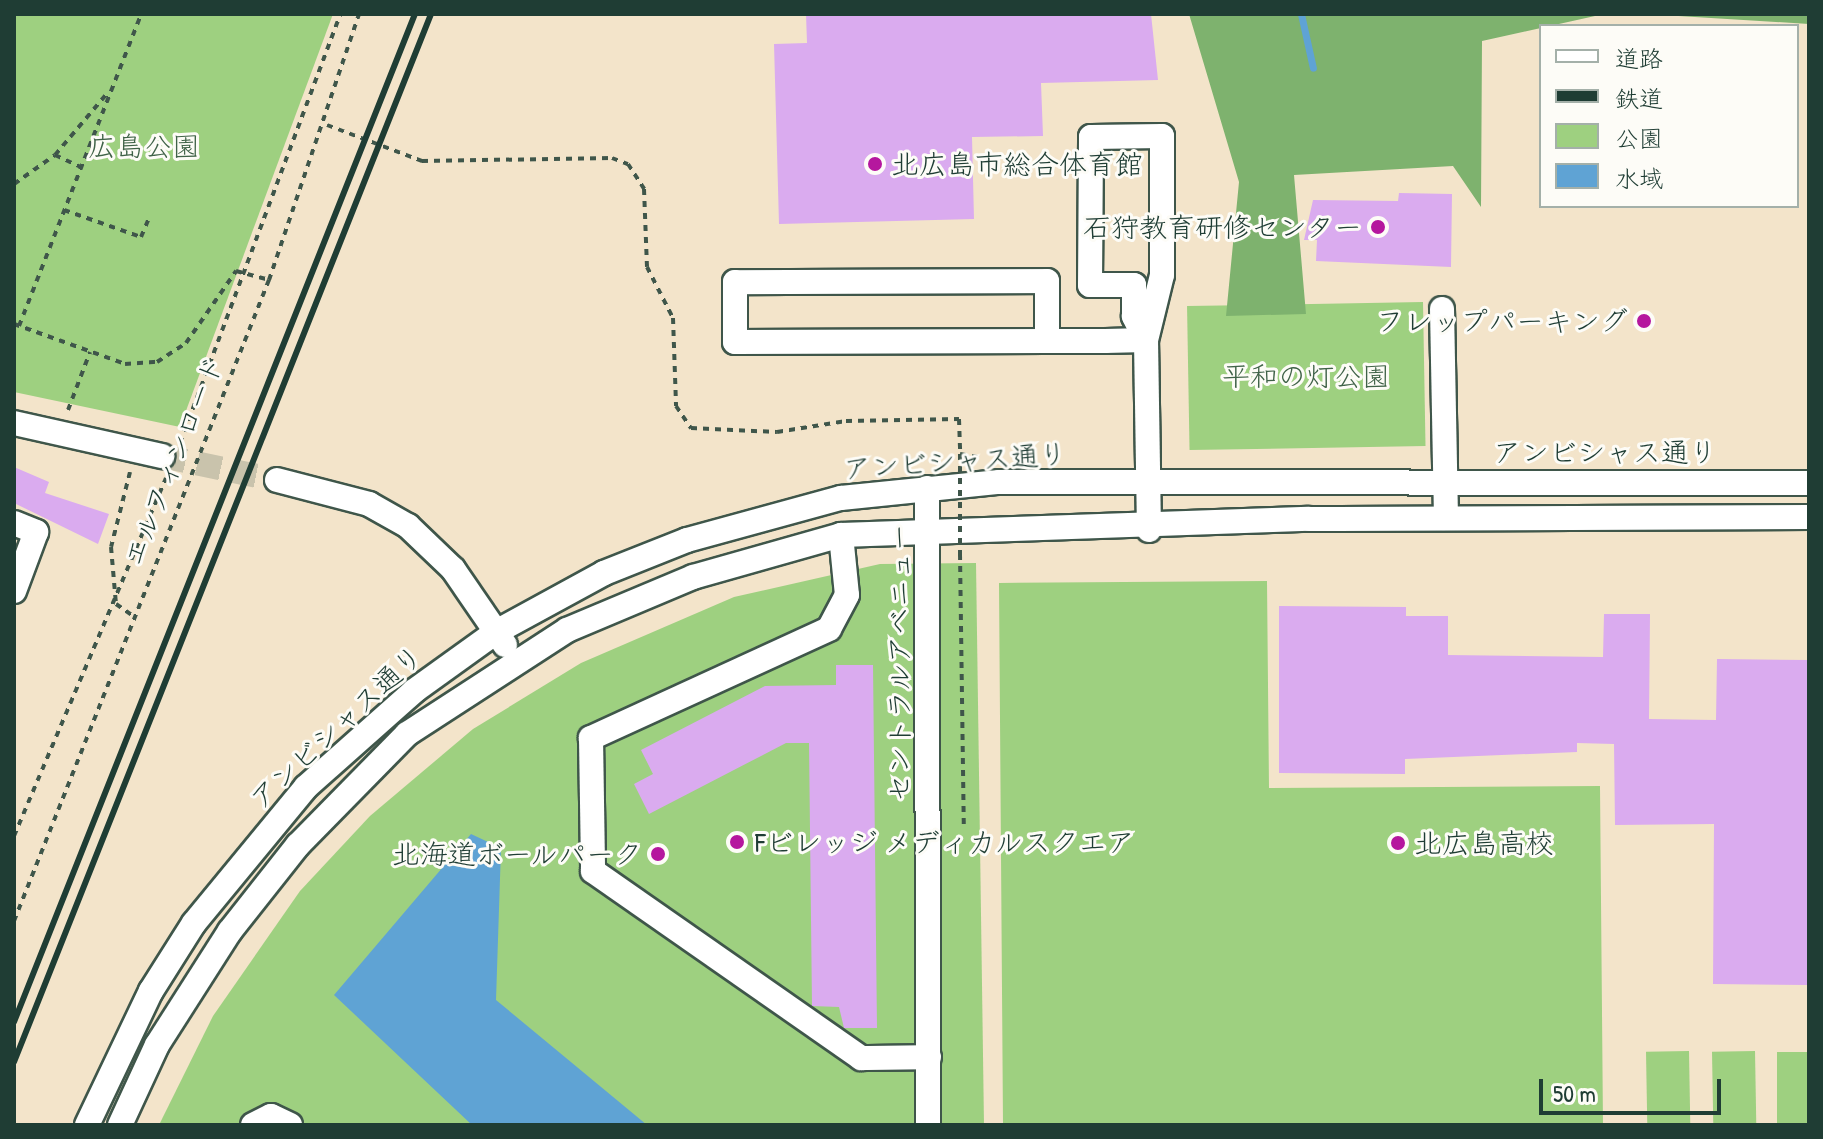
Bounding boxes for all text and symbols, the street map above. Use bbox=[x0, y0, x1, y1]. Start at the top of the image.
legend bbox=[1539, 24, 1799, 208]
text: 道路 bbox=[1615, 42, 1663, 74]
text: 鉄道 bbox=[1615, 82, 1663, 114]
text: 公園 bbox=[1615, 122, 1663, 154]
park label: 広島公園 bbox=[88, 129, 200, 163]
place label: 北広島市総合体育館 bbox=[891, 147, 1143, 181]
marker: 北広島市総合体育館 bbox=[866, 155, 884, 173]
text: 水域 bbox=[1615, 162, 1663, 194]
place label: 石狩教育研修センター bbox=[1082, 210, 1362, 244]
marker: 石狩教育研修センター bbox=[1369, 218, 1387, 236]
place label: フレップパーキング bbox=[1376, 304, 1628, 338]
marker: フレップパーキング bbox=[1635, 312, 1653, 330]
street label: エルフィンロード bbox=[115, 351, 231, 571]
park label: 平和の灯公園 bbox=[1222, 359, 1390, 393]
street label: アンビシャス通り bbox=[1493, 435, 1717, 469]
street label: アンビシャス通り bbox=[842, 436, 1068, 486]
street label: セントラルアベニュー bbox=[882, 523, 916, 803]
street label: アンビシャス通り bbox=[243, 638, 429, 816]
place label: Fビレッジ メディカルスクエア bbox=[755, 825, 1136, 859]
place label: 北広島高校 bbox=[1414, 826, 1554, 860]
marker: Fビレッジ メディカルスクエア bbox=[726, 831, 748, 853]
marker: 北広島高校 bbox=[1389, 834, 1407, 852]
place label: 北海道ボールパーク bbox=[390, 837, 642, 871]
marker: 北海道ボールパーク bbox=[649, 845, 667, 863]
scale bar bbox=[1543, 1063, 1725, 1113]
text: 50 m bbox=[1553, 1077, 1596, 1109]

